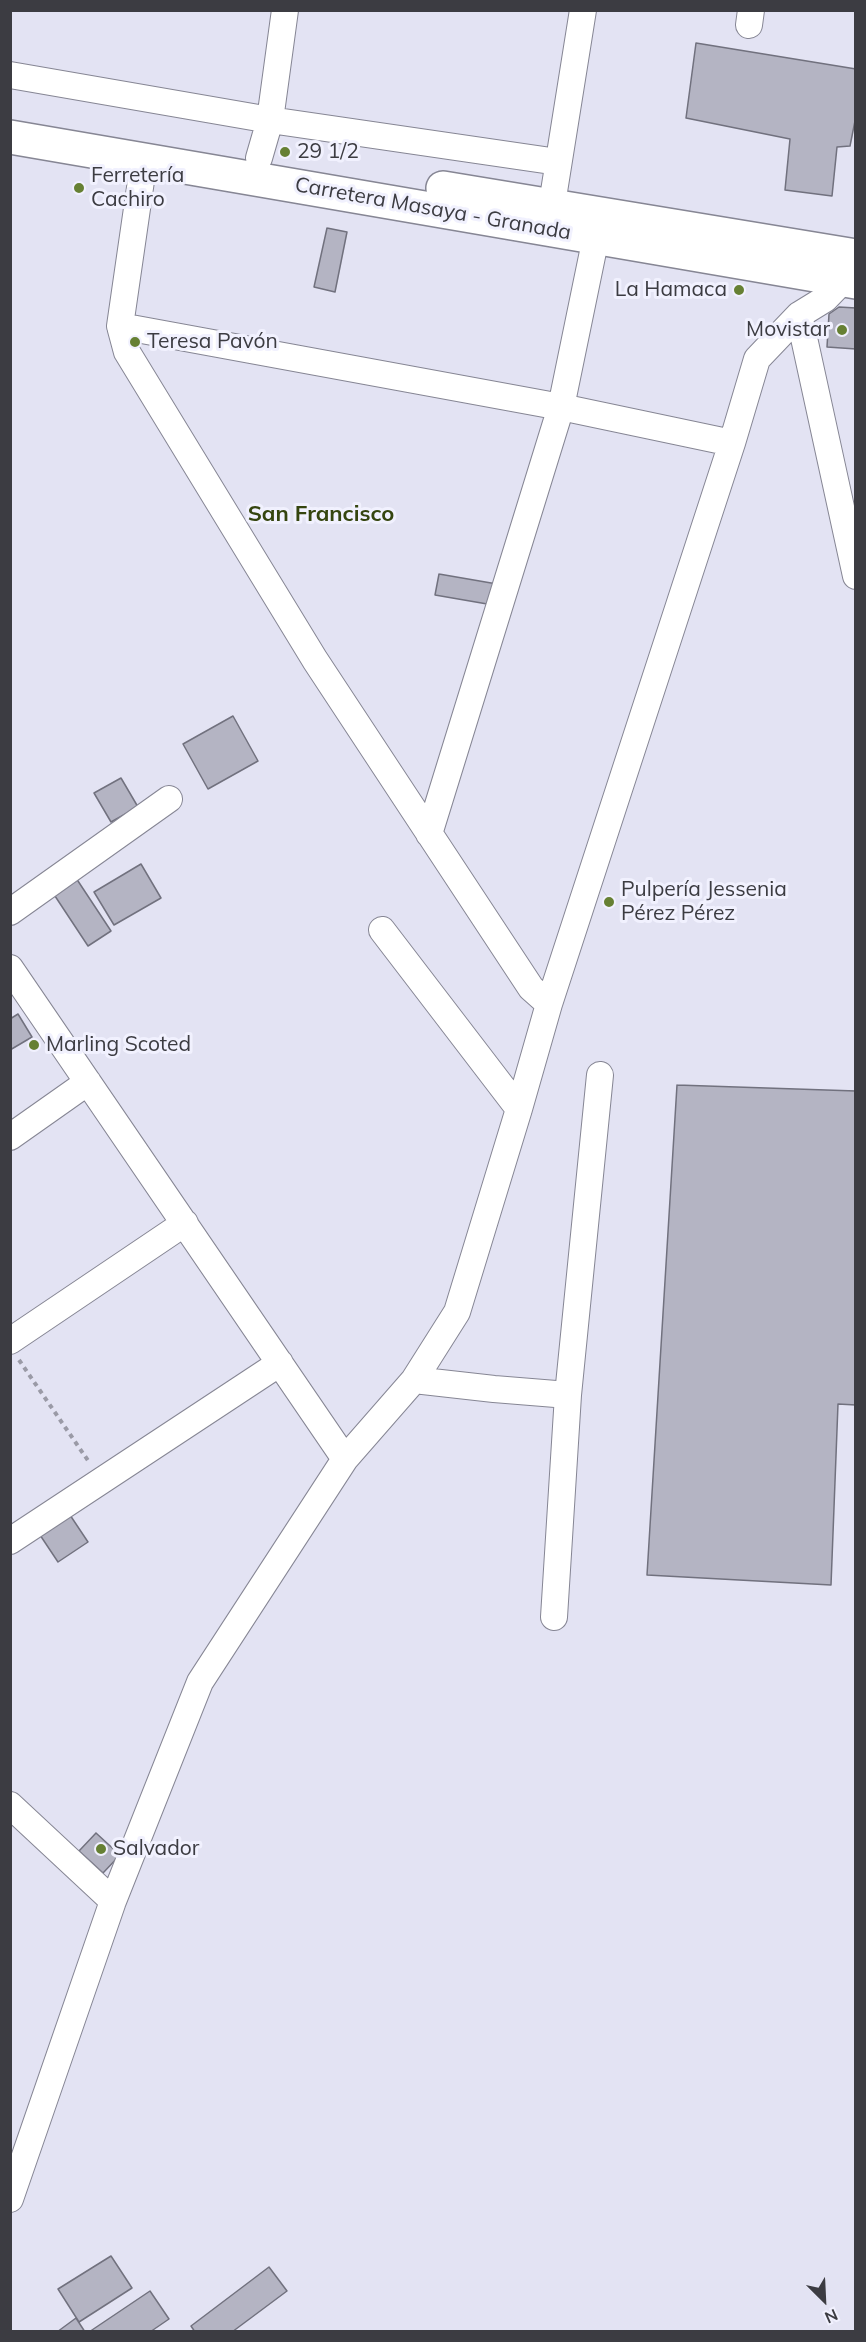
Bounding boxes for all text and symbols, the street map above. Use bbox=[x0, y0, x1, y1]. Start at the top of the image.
place label: 29 1/2 bbox=[297, 139, 359, 165]
marker: 29 1/2 bbox=[278, 145, 292, 159]
place label: Ferretería Cachiro bbox=[91, 163, 184, 213]
street label: Carretera Masaya - Granada bbox=[293, 172, 573, 246]
marker: Ferretería Cachiro bbox=[72, 181, 86, 195]
place label: La Hamaca bbox=[615, 277, 727, 303]
marker: La Hamaca bbox=[732, 283, 746, 297]
place label: Movistar bbox=[746, 317, 830, 343]
marker: Movistar bbox=[835, 323, 849, 337]
place label: Teresa Pavón bbox=[147, 329, 278, 355]
marker: Teresa Pavón bbox=[128, 335, 142, 349]
district label: San Francisco bbox=[248, 501, 394, 527]
place label: Pulpería Jessenia Pérez Pérez bbox=[621, 877, 787, 927]
marker: Pulpería Jessenia Pérez Pérez bbox=[602, 895, 616, 909]
place label: Marling Scoted bbox=[46, 1032, 191, 1058]
marker: Marling Scoted bbox=[27, 1038, 41, 1052]
place label: Salvador bbox=[113, 1836, 199, 1862]
marker: Salvador bbox=[94, 1842, 108, 1856]
north arrow bbox=[794, 2270, 854, 2330]
text: N bbox=[822, 2305, 841, 2328]

